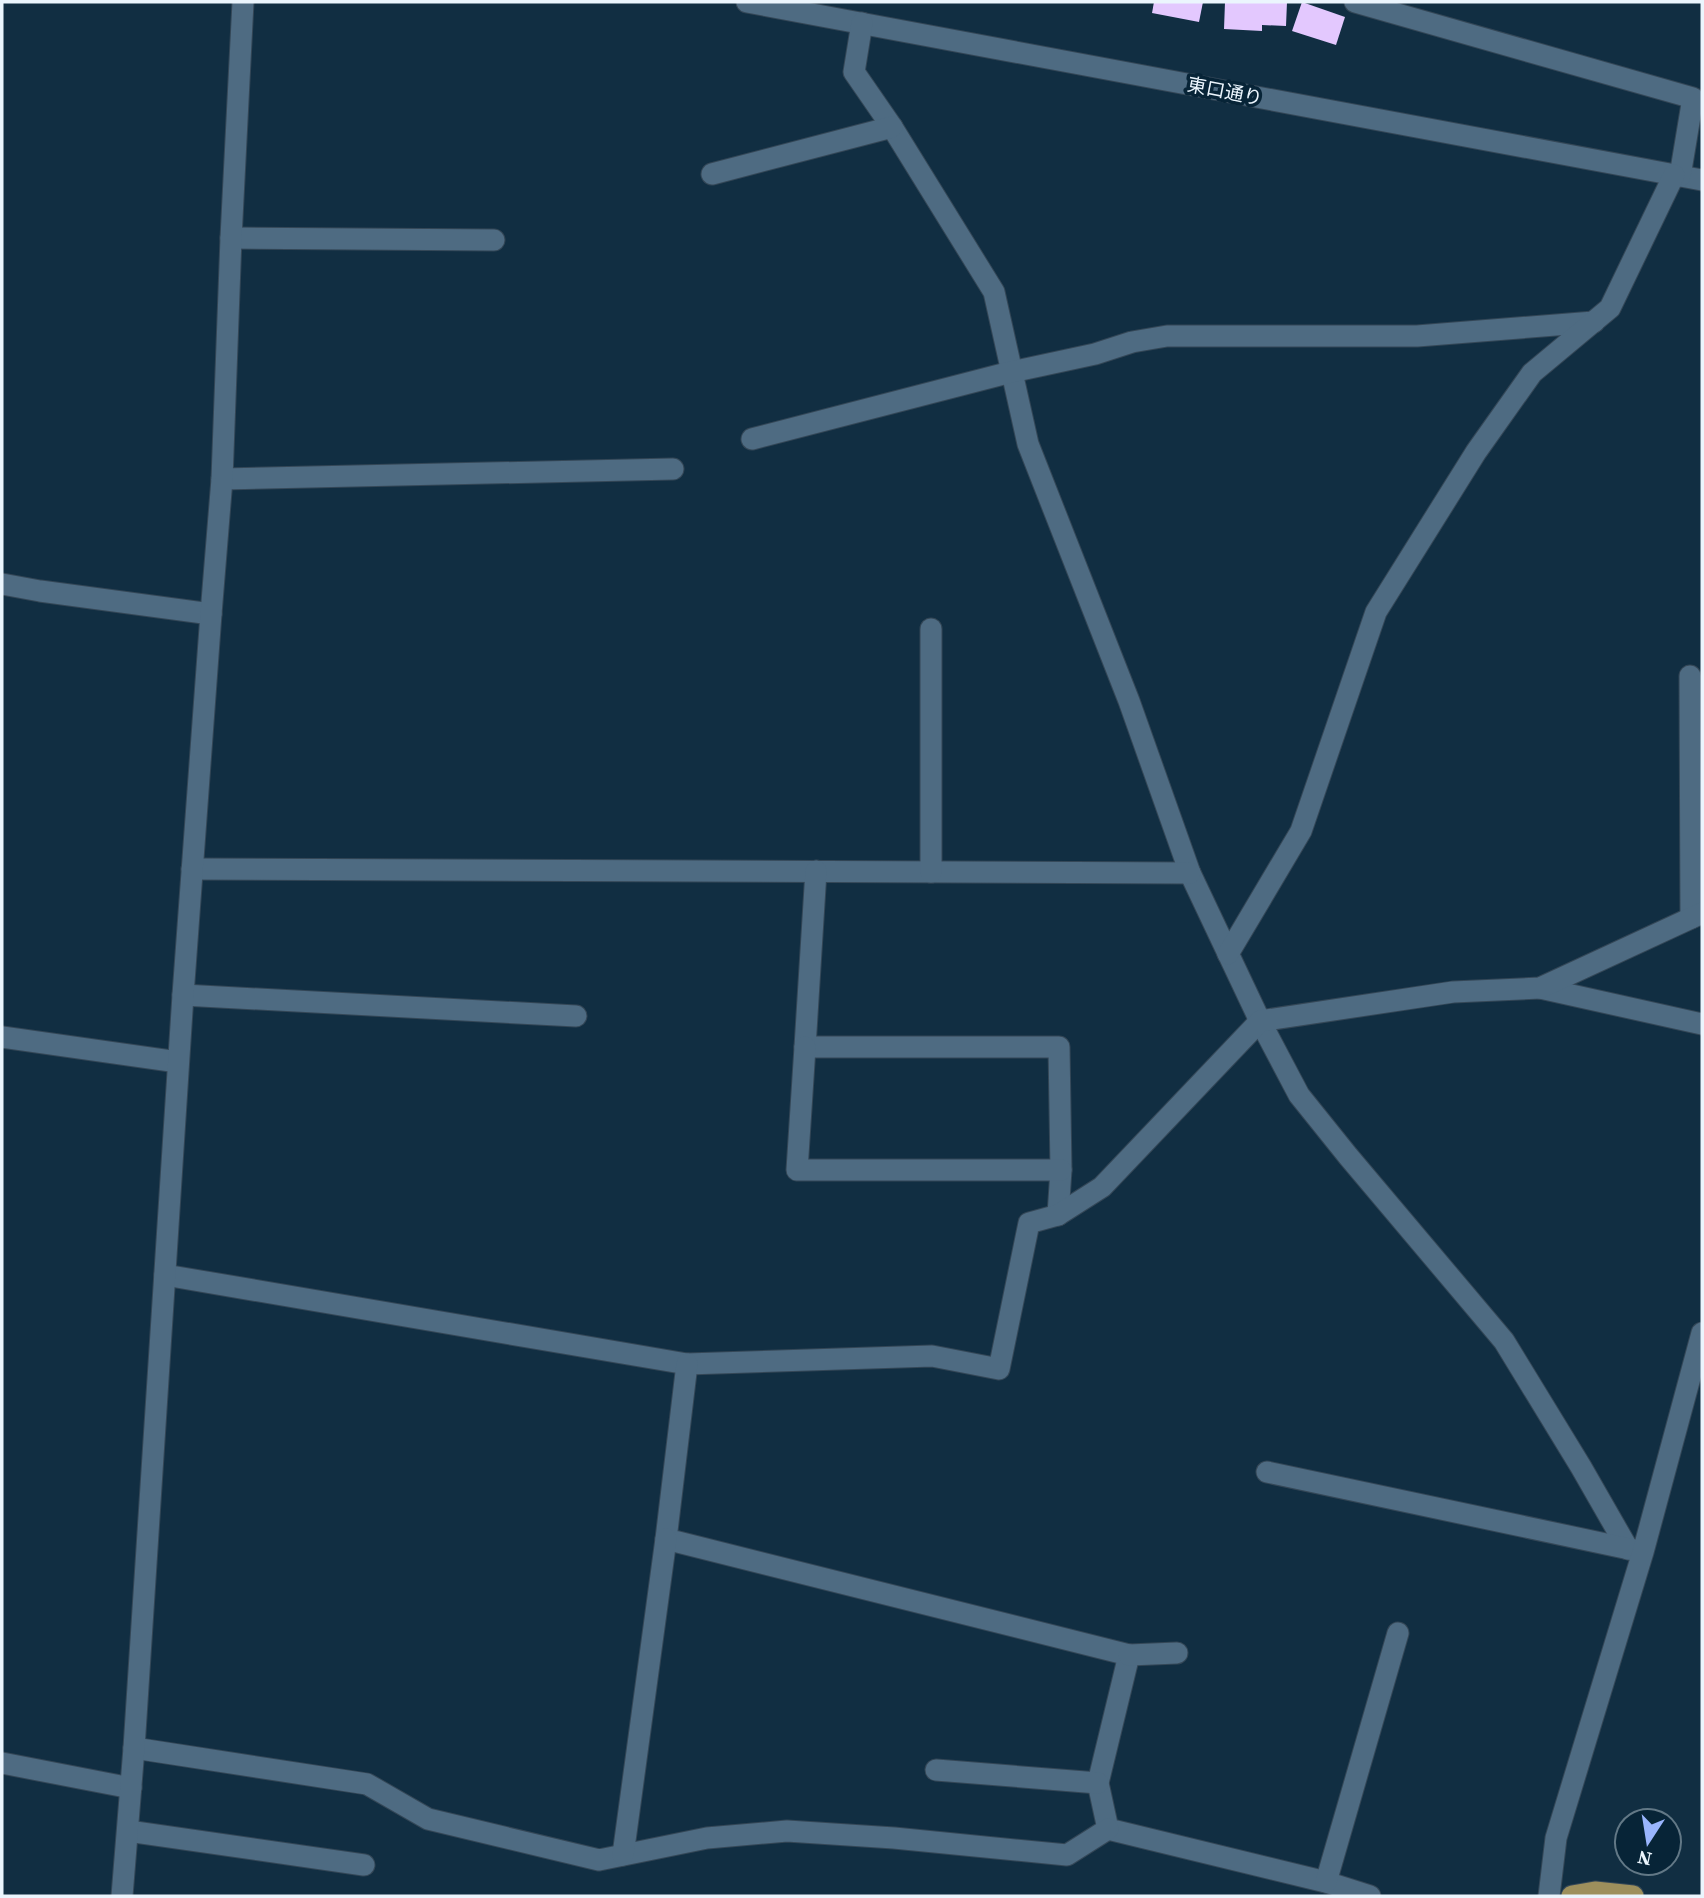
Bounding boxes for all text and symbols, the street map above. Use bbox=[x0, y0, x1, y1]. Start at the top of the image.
street label: 東口通り bbox=[1185, 71, 1265, 111]
north arrow bbox=[1613, 1807, 1683, 1877]
text: N bbox=[1635, 1844, 1654, 1873]

